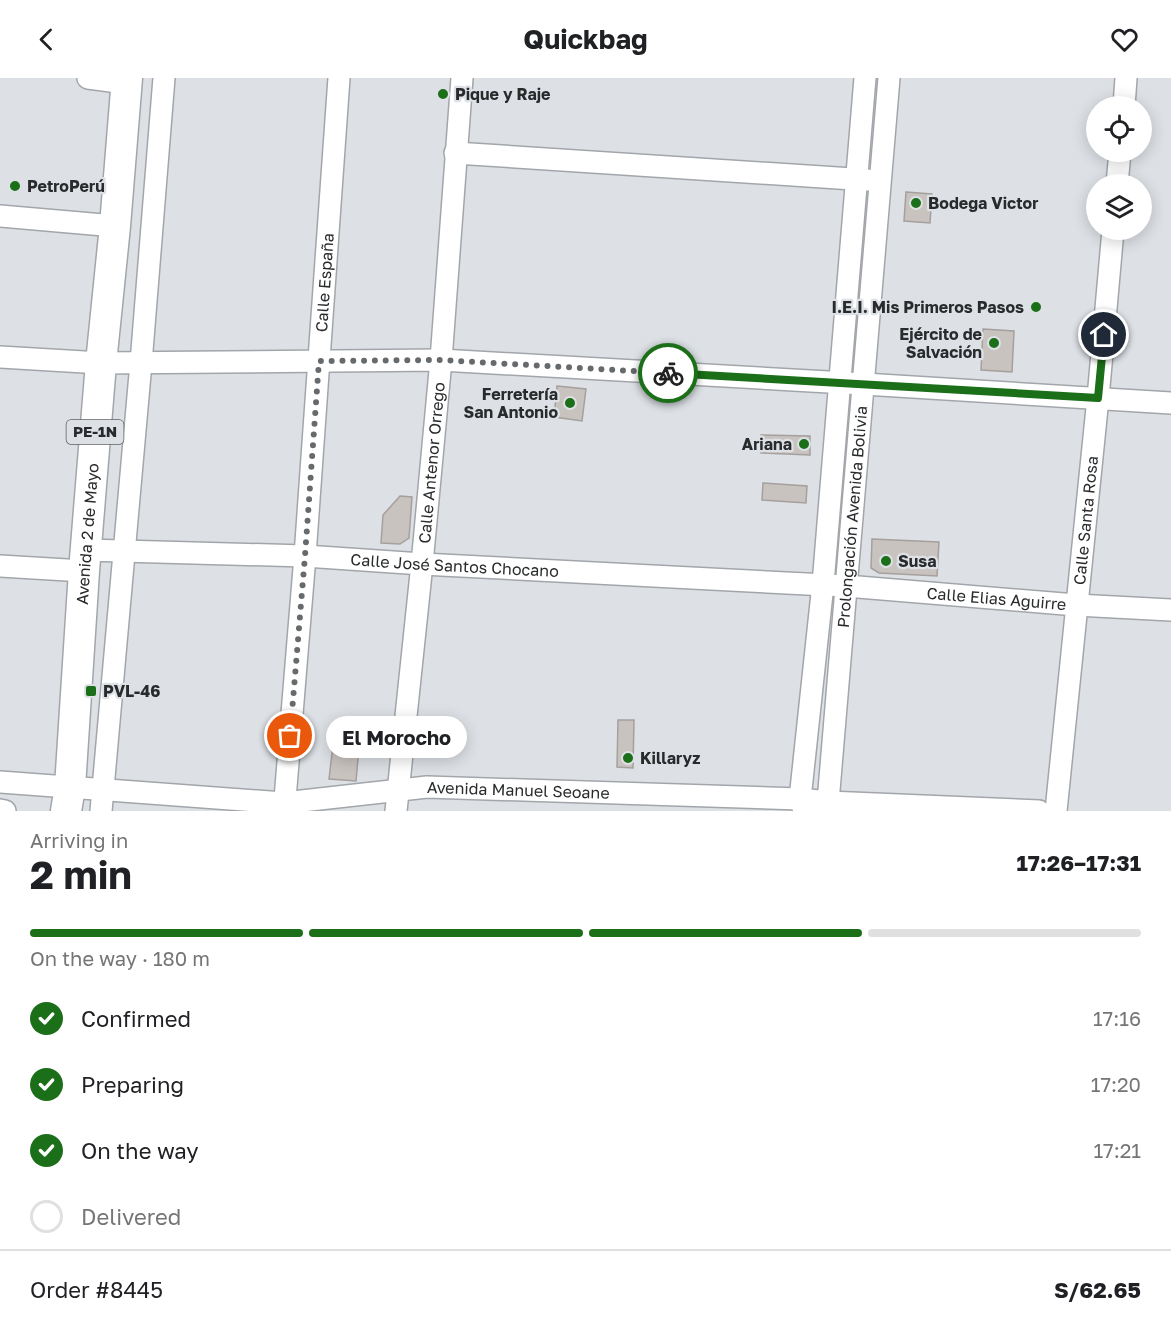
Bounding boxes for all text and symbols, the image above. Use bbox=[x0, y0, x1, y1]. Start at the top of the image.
icon: back bbox=[30, 23, 63, 56]
text: Quickbag bbox=[523, 23, 648, 55]
icon: heart bbox=[1108, 23, 1141, 56]
place label: Pique y Raje bbox=[455, 84, 551, 104]
marker: Pique y Raje bbox=[436, 87, 450, 101]
map controls bbox=[1086, 96, 1152, 240]
button: locate bbox=[1086, 96, 1152, 162]
button: layers bbox=[1086, 174, 1152, 240]
place label: PetroPerú bbox=[27, 176, 105, 196]
marker: PetroPerú bbox=[8, 179, 22, 193]
place label: Bodega Victor bbox=[928, 193, 1038, 213]
marker: Bodega Victor bbox=[909, 196, 923, 210]
street label: Calle España bbox=[311, 232, 338, 333]
place label: I.E.I. Mis Primeros Pasos bbox=[832, 297, 1024, 317]
marker: I.E.I. Mis Primeros Pasos bbox=[1029, 300, 1043, 314]
pin bbox=[1078, 309, 1129, 360]
icon: home bbox=[1087, 318, 1120, 351]
place label: Ejército de Salvación bbox=[899, 324, 982, 362]
marker: Ejército de Salvación bbox=[987, 336, 1001, 350]
courier bbox=[638, 343, 698, 403]
icon: bike bbox=[652, 357, 685, 390]
street label: Calle Antenor Orrego bbox=[414, 381, 449, 544]
place label: Ferretería San Antonio bbox=[464, 384, 558, 422]
marker: Ferretería San Antonio bbox=[563, 396, 577, 410]
street label: Prolongación Avenida Bolivia bbox=[833, 405, 871, 629]
road number: PE-1N bbox=[66, 420, 124, 444]
place label: Ariana bbox=[742, 434, 792, 454]
marker: Ariana bbox=[797, 437, 811, 451]
street label: Calle Santa Rosa bbox=[1069, 455, 1102, 586]
street label: Avenida 2 de Mayo bbox=[72, 462, 103, 605]
street label: Calle José Santos Chocano bbox=[350, 549, 559, 581]
place label: Susa bbox=[898, 551, 936, 571]
marker: Susa bbox=[879, 554, 893, 568]
street label: Calle Elias Aguirre bbox=[926, 583, 1067, 614]
place label: PVL-46 bbox=[103, 681, 160, 701]
marker: PVL-46 bbox=[84, 684, 98, 698]
pin bbox=[264, 710, 315, 761]
callout: El Morocho bbox=[326, 715, 467, 757]
icon: bag bbox=[273, 719, 306, 752]
text: El Morocho bbox=[342, 725, 451, 749]
place label: Killaryz bbox=[640, 748, 700, 768]
marker: Killaryz bbox=[621, 751, 635, 765]
street label: Avenida Manuel Seoane bbox=[427, 777, 610, 803]
text: Arriving in bbox=[30, 828, 128, 852]
text: 17:26–17:31 bbox=[1016, 849, 1141, 876]
text: 2 min bbox=[30, 851, 132, 898]
text: On the way · 180 m bbox=[30, 946, 210, 970]
icon: check bbox=[30, 1002, 63, 1035]
text: Confirmed bbox=[81, 1005, 191, 1032]
text: 17:16 bbox=[1093, 1006, 1141, 1030]
icon: check bbox=[30, 1068, 63, 1101]
text: Preparing bbox=[81, 1071, 184, 1098]
text: 17:20 bbox=[1091, 1072, 1141, 1096]
icon: check bbox=[30, 1134, 63, 1167]
text: On the way bbox=[81, 1137, 199, 1164]
text: 17:21 bbox=[1093, 1138, 1141, 1162]
text: Delivered bbox=[81, 1203, 181, 1230]
text: Order #8445 bbox=[30, 1276, 163, 1303]
text: S/62.65 bbox=[1054, 1276, 1141, 1303]

